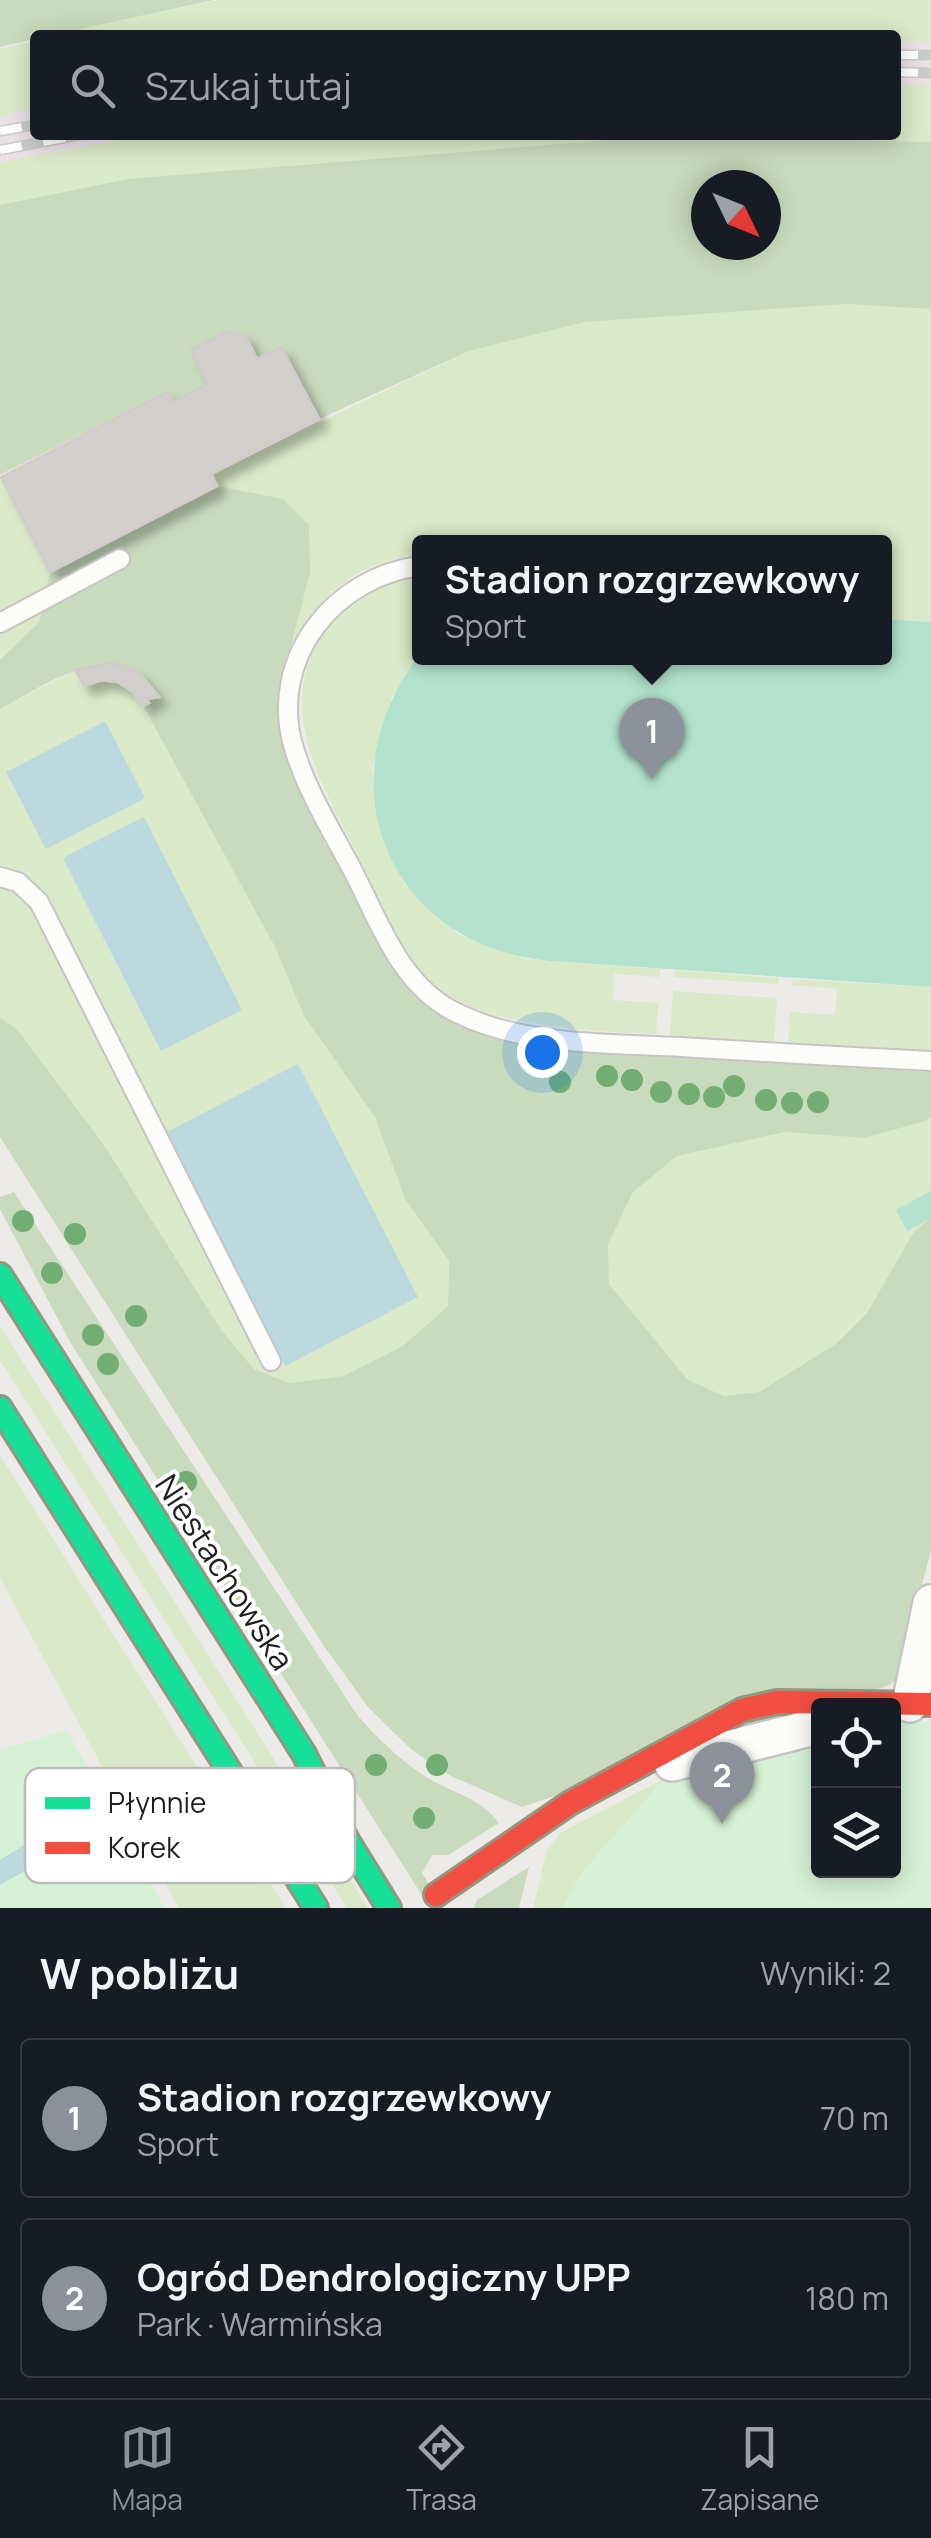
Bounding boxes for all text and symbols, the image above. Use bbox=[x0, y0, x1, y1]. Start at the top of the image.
search box bbox=[30, 30, 901, 140]
icon: search bbox=[65, 58, 120, 113]
text: Szukaj tutaj bbox=[145, 59, 352, 111]
north arrow bbox=[691, 170, 781, 260]
popup bbox=[412, 535, 892, 665]
text: Stadion rozgrzewkowy bbox=[445, 552, 859, 604]
text: Sport bbox=[445, 604, 527, 648]
pin: 1 bbox=[620, 698, 684, 780]
your location bbox=[517, 1027, 568, 1078]
street label: Niestachowska bbox=[145, 1466, 305, 1678]
map controls bbox=[811, 1698, 901, 1878]
button: locate bbox=[811, 1698, 901, 1788]
pin: 2 bbox=[690, 1742, 754, 1824]
legend bbox=[25, 1768, 355, 1883]
text: Płynnie bbox=[108, 1783, 206, 1821]
button: layers bbox=[811, 1788, 901, 1878]
text: Korek bbox=[108, 1828, 181, 1866]
text: W pobliżu bbox=[40, 1944, 239, 2002]
text: Wyniki: 2 bbox=[760, 1951, 891, 1995]
text: Stadion rozgrzewkowy bbox=[137, 2070, 551, 2122]
text: 1 bbox=[67, 2096, 82, 2140]
text: 70 m bbox=[820, 2096, 889, 2140]
text: Sport bbox=[137, 2122, 219, 2166]
text: Ogród Dendrologiczny UPP bbox=[137, 2250, 630, 2302]
text: 2 bbox=[65, 2276, 84, 2320]
text: 180 m bbox=[805, 2276, 889, 2320]
text: Park · Warmińska bbox=[137, 2302, 383, 2346]
tab: Mapa bbox=[112, 2420, 183, 2518]
tab: Trasa bbox=[406, 2420, 477, 2518]
tab: Zapisane bbox=[700, 2420, 819, 2518]

